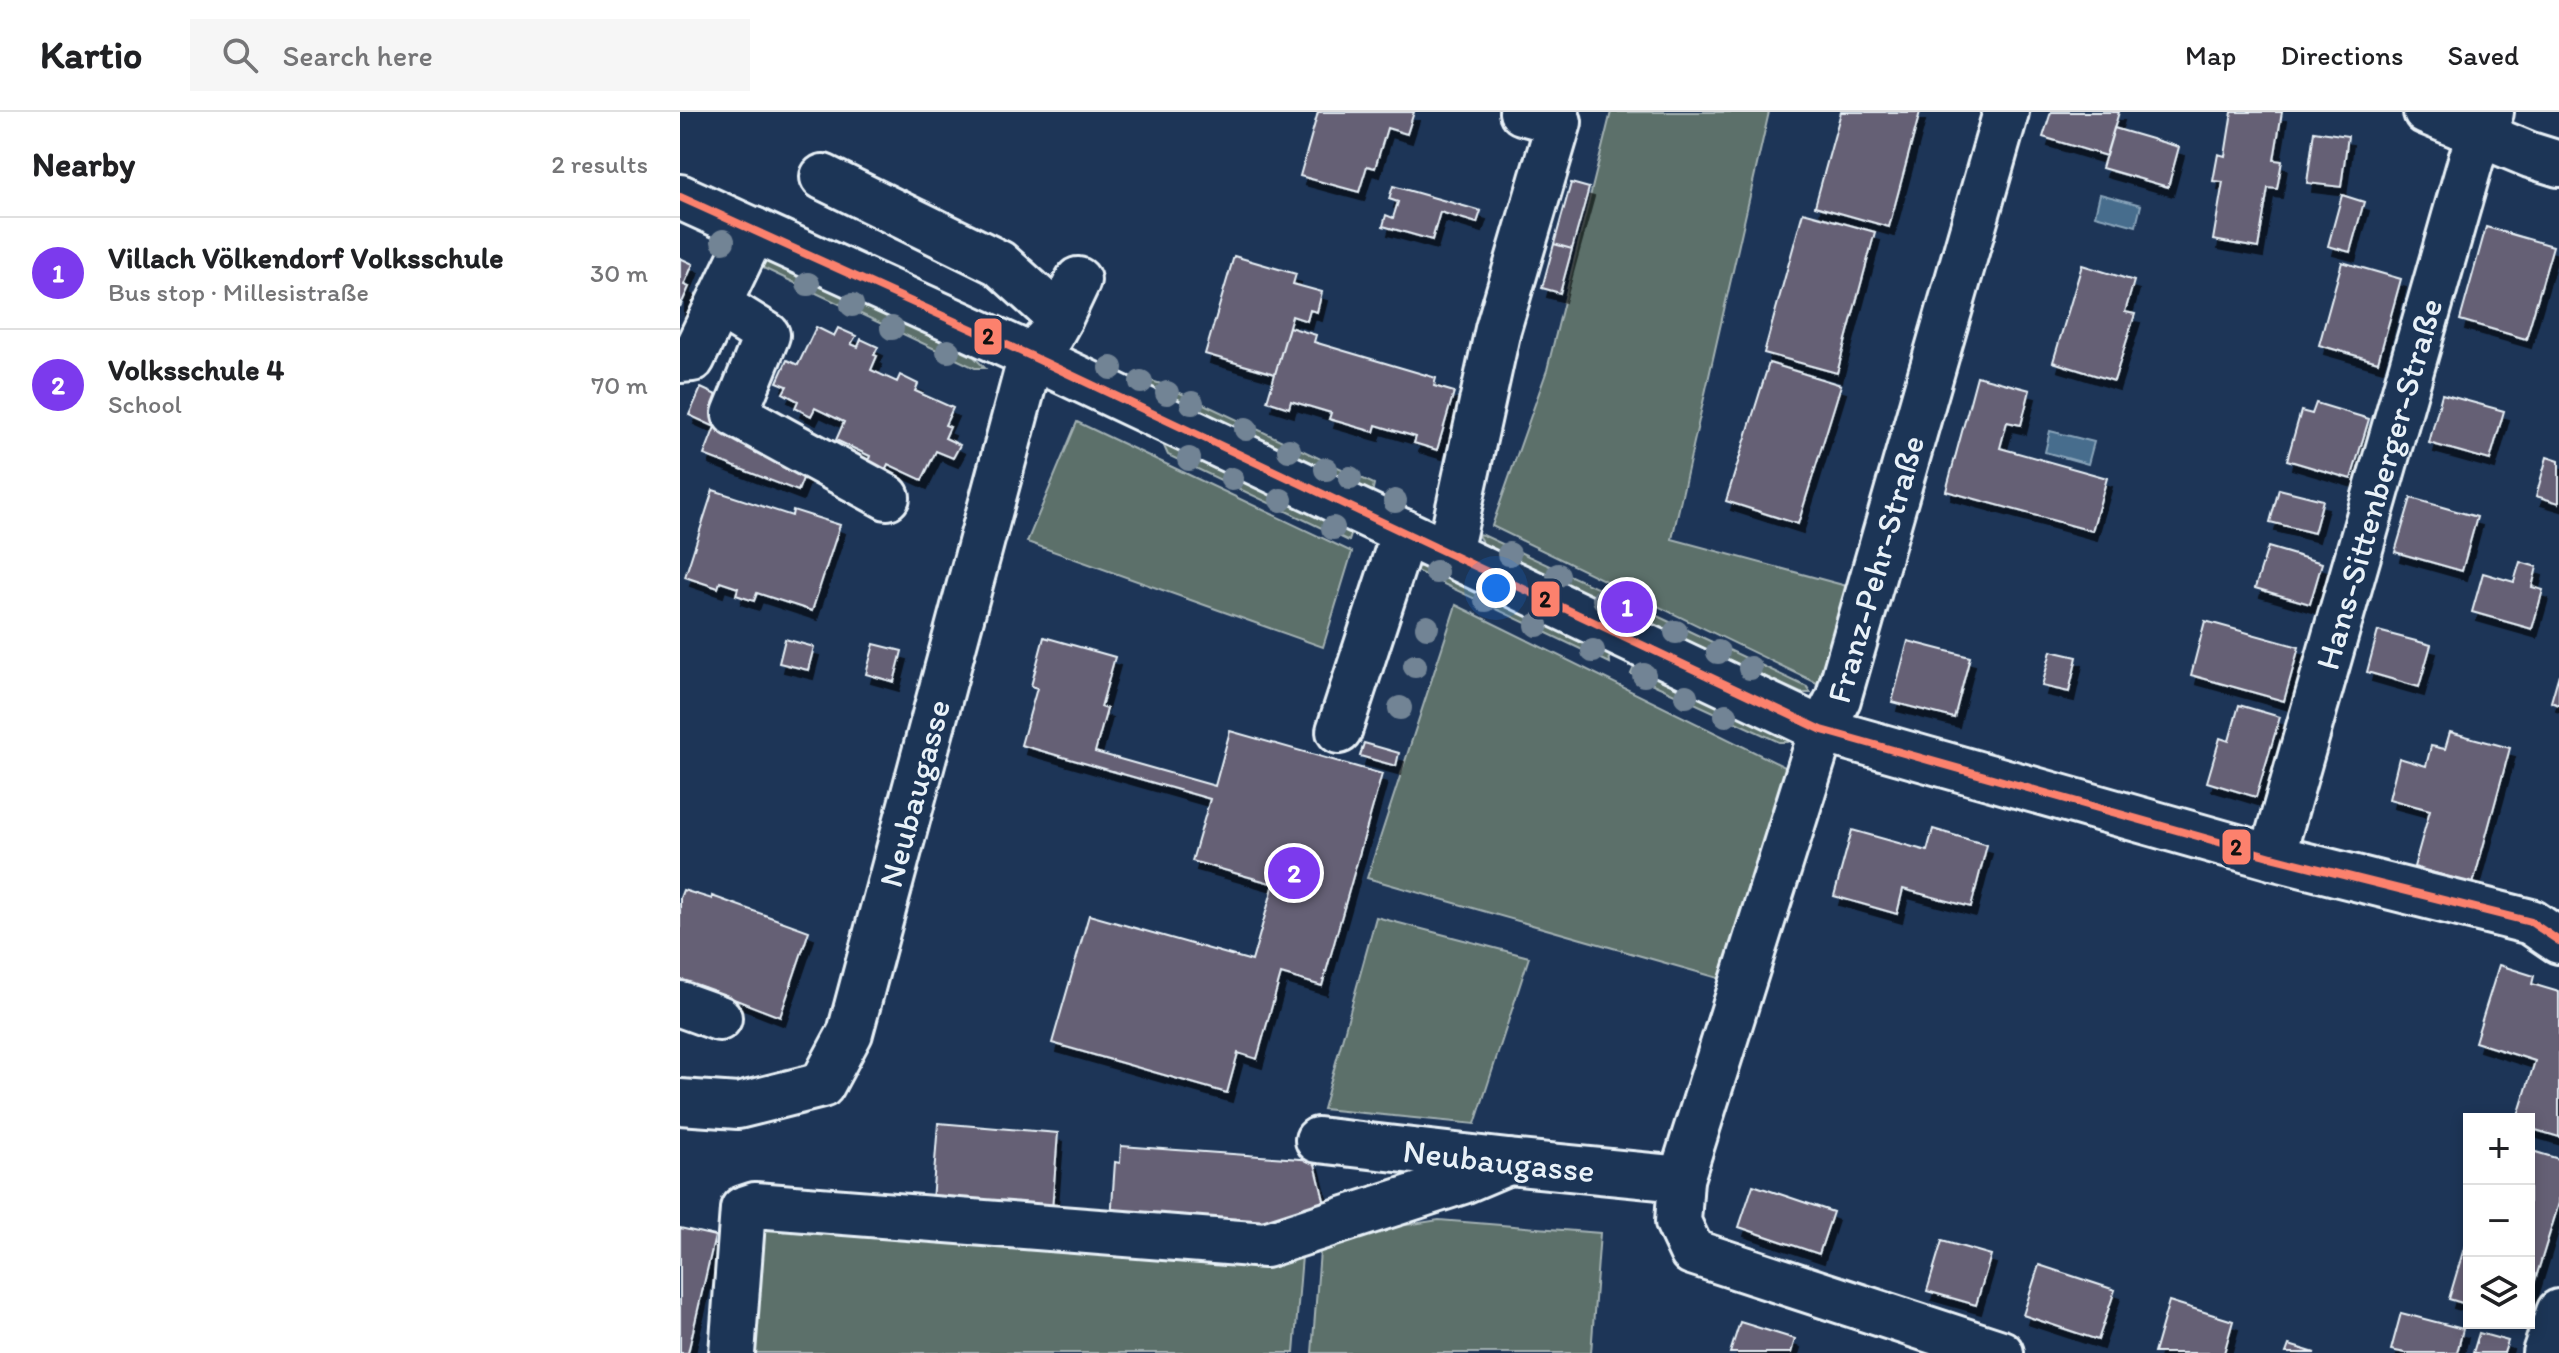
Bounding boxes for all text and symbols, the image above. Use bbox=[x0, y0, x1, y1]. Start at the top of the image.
search box bbox=[190, 19, 750, 91]
text: Kartio bbox=[40, 32, 142, 78]
icon: search bbox=[218, 33, 262, 77]
text: Search here bbox=[282, 37, 433, 74]
text: Map bbox=[2185, 38, 2236, 72]
text: Directions bbox=[2280, 38, 2404, 72]
text: Saved bbox=[2448, 38, 2519, 72]
text: Nearby bbox=[32, 144, 135, 185]
text: 2 results bbox=[551, 148, 648, 180]
text: Villach Völkendorf Volksschule bbox=[108, 239, 504, 276]
text: 1 bbox=[52, 257, 64, 289]
text: 30 m bbox=[590, 257, 648, 289]
text: Bus stop · Millesistraße bbox=[108, 276, 369, 308]
street label: Hans-Sittenberger-Straße bbox=[2307, 294, 2451, 675]
line badge: 2 bbox=[973, 317, 1003, 356]
text: 2 bbox=[982, 323, 994, 350]
text: Volksschule 4 bbox=[108, 351, 284, 388]
text: 2 bbox=[51, 369, 65, 401]
text: 70 m bbox=[591, 369, 648, 401]
text: School bbox=[108, 388, 182, 420]
street label: Franz-Pehr-Straße bbox=[1818, 431, 1933, 708]
your location bbox=[1476, 568, 1516, 608]
pin: 1 bbox=[1601, 577, 1653, 637]
line badge: 2 bbox=[1530, 580, 1561, 618]
text: 2 bbox=[1539, 586, 1551, 613]
street label: Neubaugasse bbox=[870, 695, 959, 892]
line badge: 2 bbox=[2221, 828, 2252, 866]
text: 2 bbox=[2230, 834, 2242, 861]
pin: 2 bbox=[1268, 843, 1320, 903]
map controls bbox=[2463, 1113, 2535, 1329]
button: + bbox=[2463, 1113, 2535, 1185]
street label: Neubaugasse bbox=[1401, 1130, 1597, 1191]
button: − bbox=[2463, 1185, 2535, 1257]
button: layers bbox=[2463, 1257, 2535, 1329]

